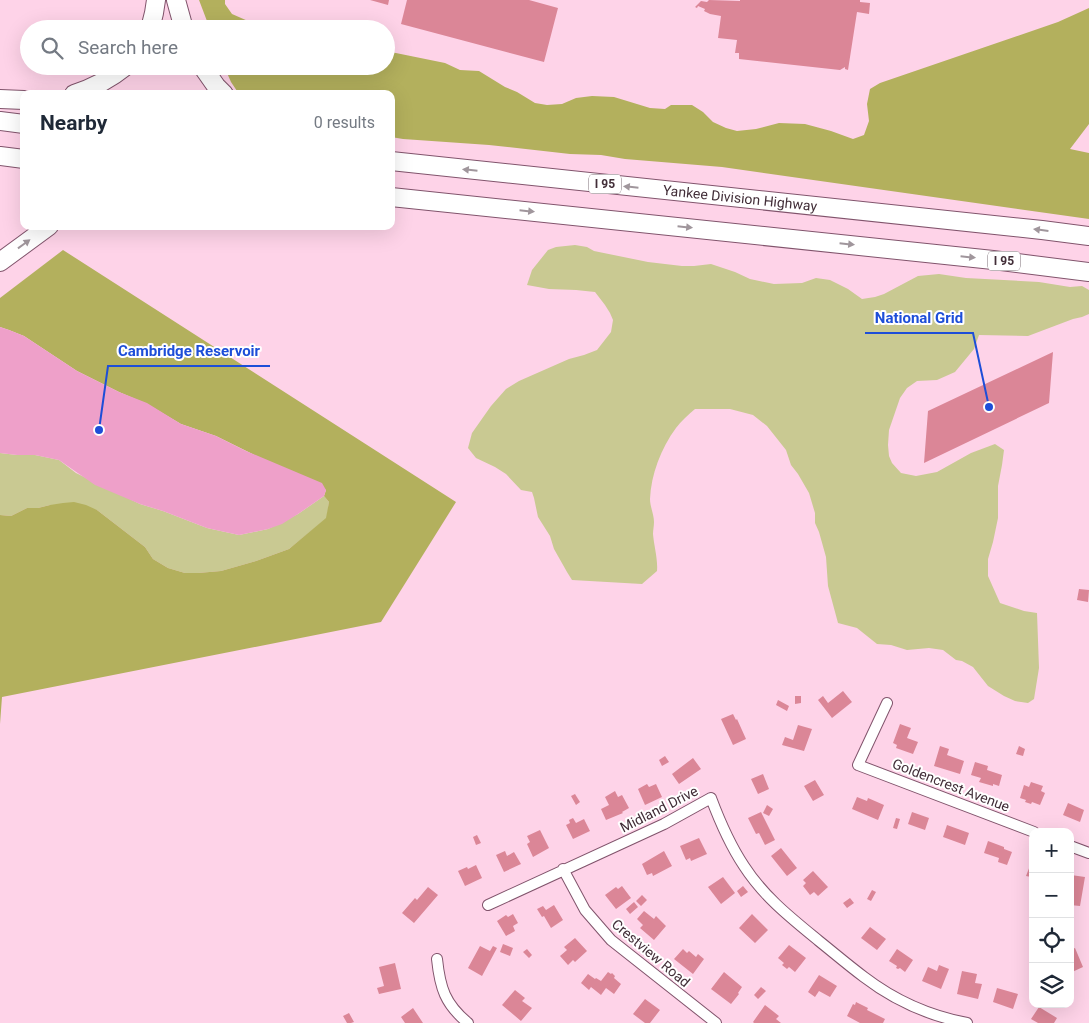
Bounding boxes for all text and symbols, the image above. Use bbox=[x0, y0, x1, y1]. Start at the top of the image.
search box bbox=[20, 20, 395, 75]
icon: search bbox=[38, 34, 66, 62]
text: Search here bbox=[78, 36, 178, 59]
text: Nearby bbox=[40, 111, 107, 135]
text: 0 results bbox=[314, 113, 375, 132]
one-way arrow bbox=[461, 166, 477, 174]
road number: I 95 bbox=[589, 174, 621, 193]
street label: Yankee Division Highway bbox=[662, 182, 818, 214]
one-way arrow bbox=[623, 183, 639, 191]
one-way arrow bbox=[519, 207, 535, 215]
one-way arrow bbox=[677, 223, 693, 231]
one-way arrow bbox=[1032, 226, 1048, 234]
one-way arrow bbox=[17, 239, 31, 249]
one-way arrow bbox=[839, 240, 855, 248]
road number: I 95 bbox=[988, 252, 1020, 270]
one-way arrow bbox=[960, 253, 976, 261]
callout: National Grid bbox=[865, 303, 973, 333]
text: National Grid bbox=[875, 309, 963, 327]
callout: Cambridge Reservoir bbox=[108, 336, 270, 366]
text: Cambridge Reservoir bbox=[118, 342, 261, 360]
street label: Goldencrest Avenue bbox=[890, 755, 1012, 815]
street label: Midland Drive bbox=[617, 783, 701, 835]
map controls bbox=[1029, 828, 1074, 1008]
button: + bbox=[1029, 828, 1074, 873]
button: − bbox=[1029, 873, 1074, 918]
street label: Crestview Road bbox=[609, 916, 693, 990]
button: locate bbox=[1029, 918, 1074, 963]
button: layers bbox=[1029, 963, 1074, 1008]

